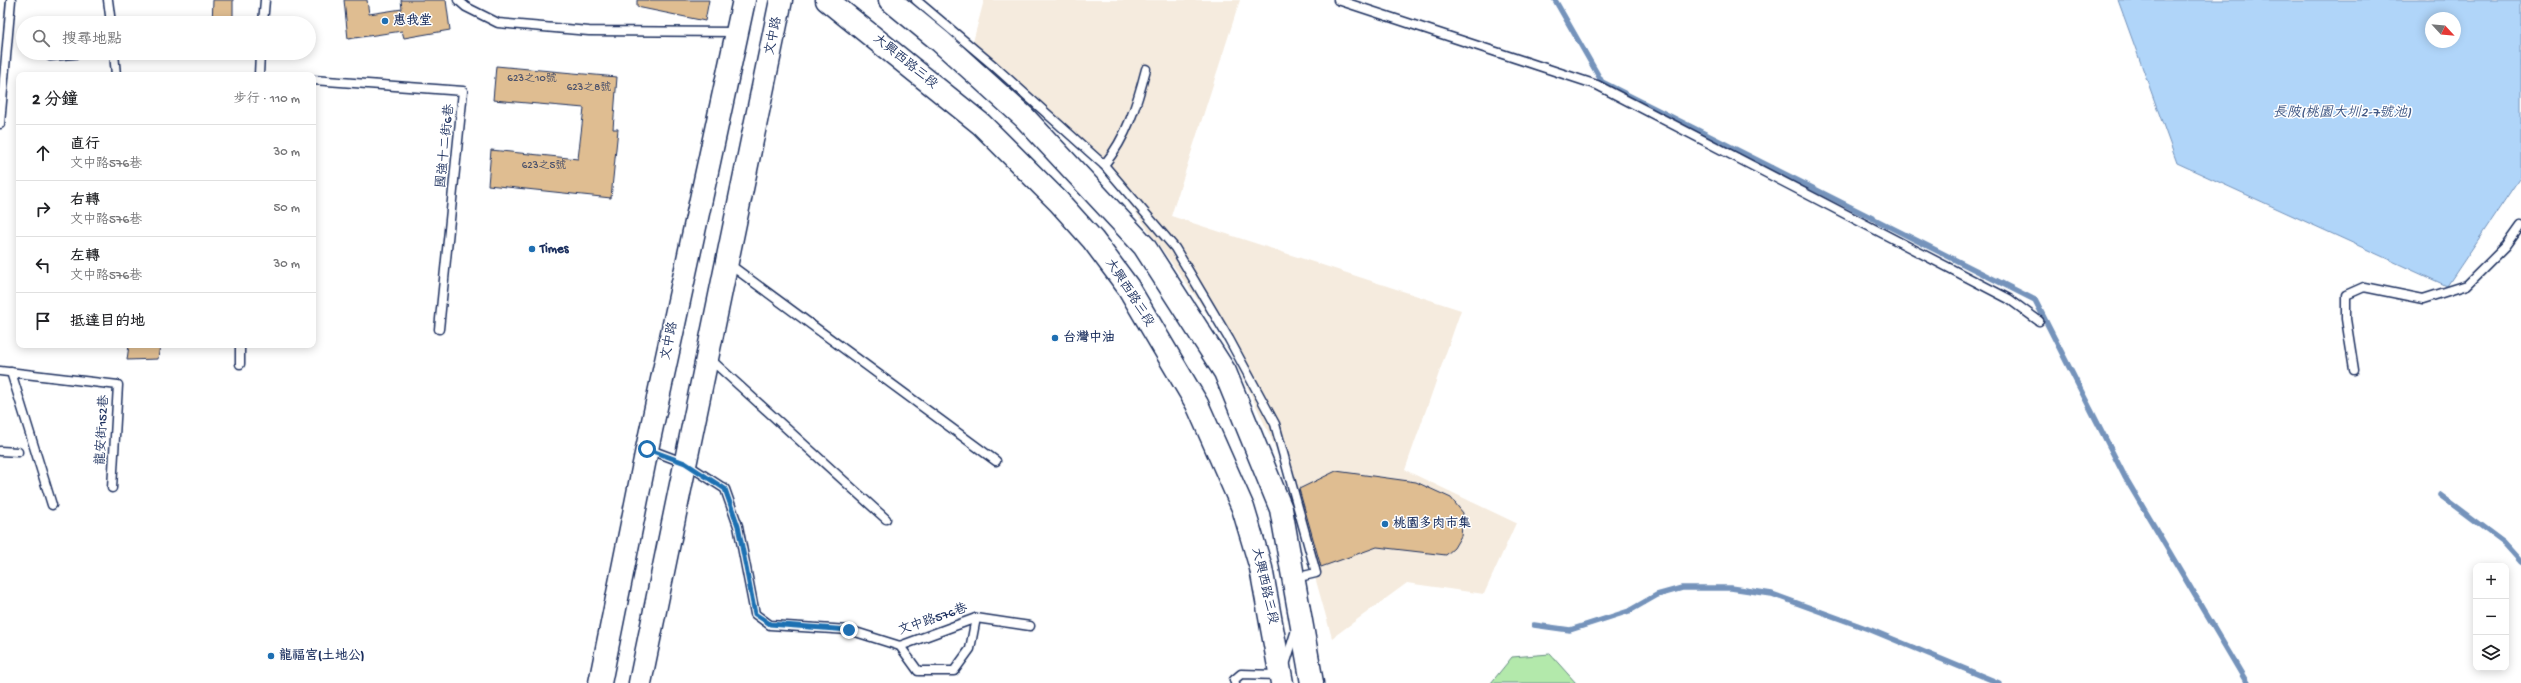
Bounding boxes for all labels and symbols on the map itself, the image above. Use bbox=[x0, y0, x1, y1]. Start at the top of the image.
north arrow bbox=[2425, 12, 2461, 48]
place label: 惠我堂 bbox=[393, 13, 432, 29]
street label: 文中路 bbox=[762, 15, 785, 57]
marker: 惠我堂 bbox=[380, 16, 390, 26]
street label: 大興西路三段 bbox=[870, 31, 941, 92]
house number: 623之10號 bbox=[507, 72, 557, 85]
house number: 623之8號 bbox=[567, 81, 611, 94]
street label: 國強十二街6巷 bbox=[433, 103, 458, 189]
water label: 長陂(桃園大圳2-7號池) bbox=[2273, 104, 2411, 122]
house number: 623之5號 bbox=[522, 159, 566, 172]
place label: Times bbox=[539, 242, 570, 257]
marker: Times bbox=[527, 244, 537, 254]
street label: 大興西路三段 bbox=[1101, 256, 1157, 330]
street label: 文中路 bbox=[658, 320, 681, 362]
place label: 台灣中油 bbox=[1063, 330, 1115, 346]
marker: 台灣中油 bbox=[1050, 333, 1060, 343]
street label: 龍安街152巷 bbox=[93, 394, 112, 466]
route start bbox=[638, 440, 656, 458]
place label: 桃園多肉市集 bbox=[1393, 515, 1471, 532]
marker: 桃園多肉市集 bbox=[1380, 519, 1390, 529]
street label: 大興西路三段 bbox=[1248, 546, 1281, 626]
street label: 文中路576巷 bbox=[896, 600, 970, 639]
route end bbox=[840, 621, 858, 639]
place label: 龍福宮(土地公) bbox=[279, 648, 364, 664]
marker: 龍福宮(土地公) bbox=[266, 651, 276, 661]

